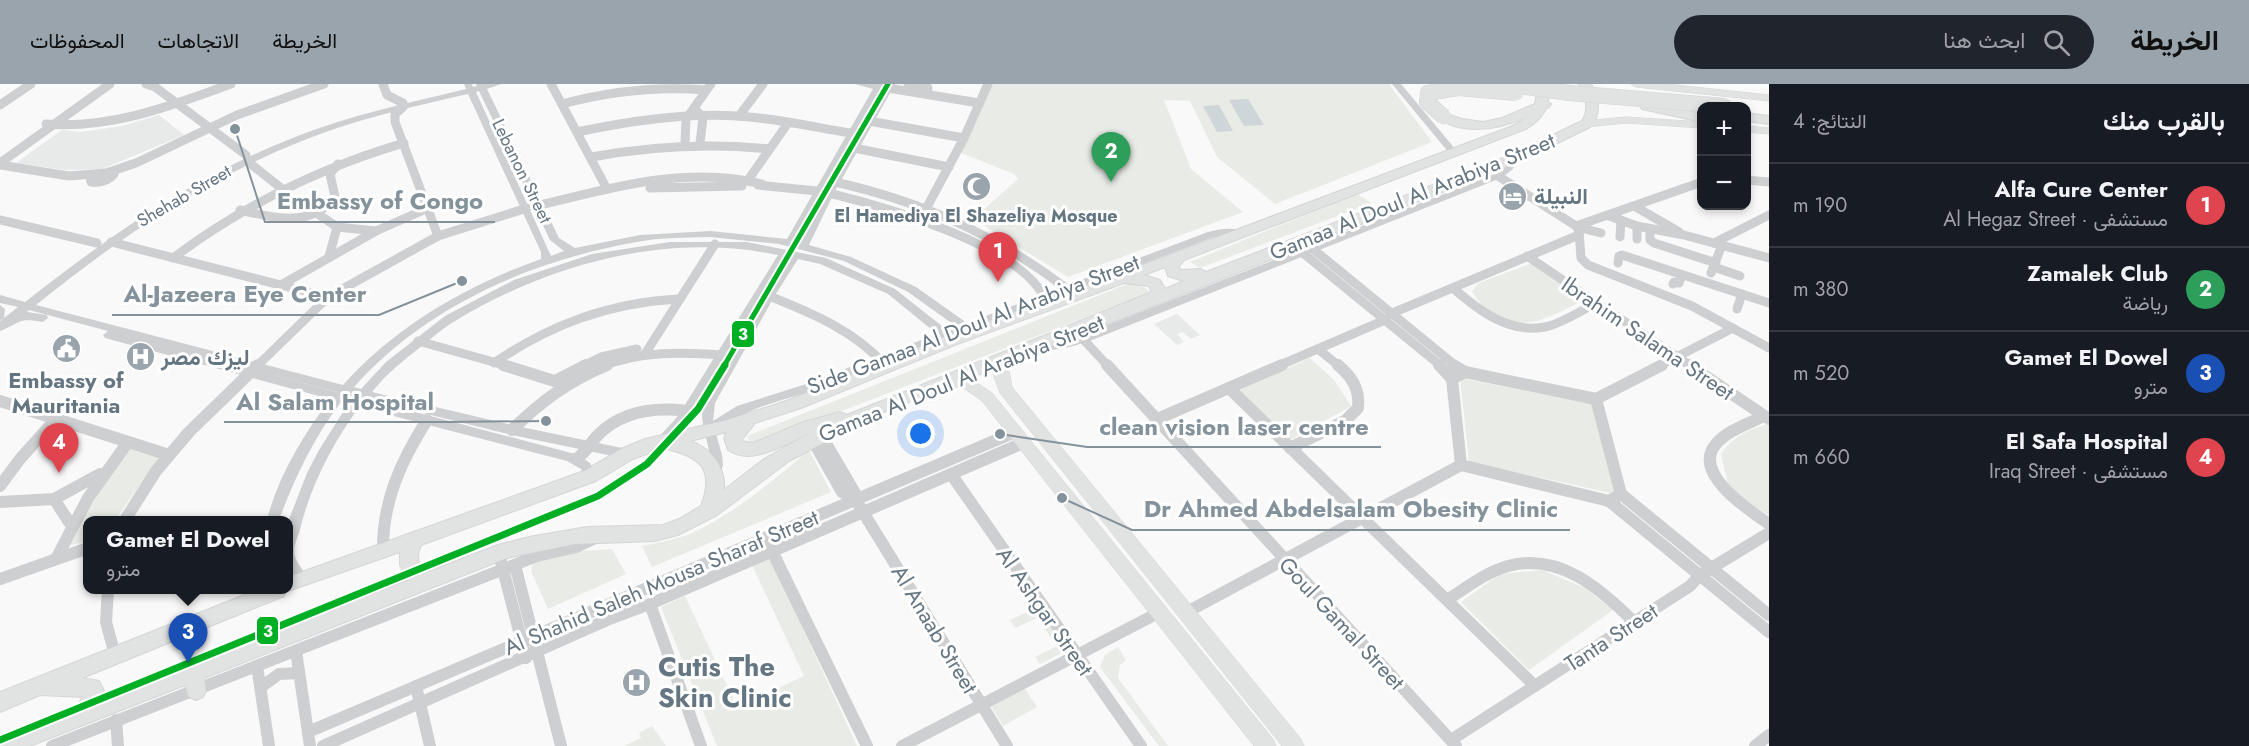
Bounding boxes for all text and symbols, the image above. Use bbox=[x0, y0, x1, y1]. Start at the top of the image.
search box bbox=[1674, 15, 2094, 69]
text: الخريطة bbox=[2130, 20, 2219, 61]
text: ابحث هنا bbox=[1943, 24, 2025, 56]
text: المحفوظات bbox=[30, 26, 125, 56]
text: الاتجاهات bbox=[158, 26, 239, 56]
text: الخريطة bbox=[272, 26, 337, 56]
icon: search bbox=[2040, 26, 2073, 59]
map controls bbox=[1697, 102, 1751, 210]
button: + bbox=[1697, 102, 1751, 156]
text: بالقرب منك bbox=[2103, 102, 2225, 140]
text: النتائج: 4 bbox=[1793, 107, 1867, 136]
street label: Lebanon Street bbox=[485, 114, 559, 228]
street label: Gamaa Al Doul Al Arabiya Street bbox=[1264, 124, 1560, 268]
pin: 2 bbox=[1092, 132, 1130, 182]
button: − bbox=[1697, 156, 1751, 210]
street label: Shehab Street bbox=[132, 158, 237, 234]
mosque icon: El Hamediya El Shazeliya Mosque bbox=[960, 171, 992, 203]
text: Alfa Cure Center bbox=[1995, 173, 2168, 205]
callout: Embassy of Congo bbox=[265, 180, 495, 222]
hotel icon: النبيلة bbox=[1497, 180, 1529, 212]
place label: النبيلة bbox=[1534, 180, 1588, 212]
text: Embassy of Congo bbox=[277, 183, 483, 218]
text: 190 m bbox=[1793, 191, 1847, 220]
text: 1 bbox=[2200, 191, 2211, 220]
place label: El Hamediya El Shazeliya Mosque bbox=[834, 203, 1118, 229]
text: مستشفى · Al Hegaz Street bbox=[1943, 205, 2168, 234]
pin: 1 bbox=[978, 232, 1018, 282]
street label: Side Gamaa Al Doul Al Arabiya Street bbox=[803, 248, 1143, 400]
text: Zamalek Club bbox=[2027, 257, 2168, 289]
street label: Ibrahim Salama Street bbox=[1555, 268, 1741, 408]
callout: Al-Jazeera Eye Center bbox=[112, 273, 379, 315]
text: 380 m bbox=[1793, 275, 1848, 304]
text: 2 bbox=[2199, 275, 2212, 304]
text: Al-Jazeera Eye Center bbox=[122, 276, 367, 311]
text: رياضة bbox=[2123, 289, 2168, 318]
street label: Gamaa Al Doul Al Arabiya Street bbox=[814, 309, 1108, 447]
line badge: 3 bbox=[731, 320, 755, 348]
text: 3 bbox=[738, 323, 748, 346]
public building icon: Embassy of Mauritania bbox=[50, 332, 82, 364]
hospital icon: ليزك مصر bbox=[124, 341, 156, 373]
place label: ليزك مصر bbox=[160, 341, 250, 373]
text: Gamet El Dowel bbox=[2004, 341, 2168, 373]
text: 520 m bbox=[1793, 359, 1849, 388]
text: 3 bbox=[2199, 359, 2212, 388]
place label: Embassy of Mauritania bbox=[8, 364, 125, 421]
text: مترو bbox=[2134, 373, 2168, 402]
callout: Al Salam Hospital bbox=[224, 380, 446, 422]
text: Al Salam Hospital bbox=[235, 384, 434, 419]
callout: clean vision laser centre bbox=[1087, 405, 1381, 447]
text: clean vision laser centre bbox=[1099, 409, 1369, 444]
your location bbox=[906, 419, 935, 448]
pin: 4 bbox=[40, 424, 78, 473]
text: El Safa Hospital bbox=[2006, 425, 2168, 457]
text: 660 m bbox=[1793, 443, 1850, 472]
text: 4 bbox=[2199, 443, 2212, 472]
text: مستشفى · Iraq Street bbox=[1989, 457, 2168, 486]
callout: Dr Ahmed Abdelsalam Obesity Clinic bbox=[1132, 488, 1570, 530]
text: Dr Ahmed Abdelsalam Obesity Clinic bbox=[1144, 491, 1558, 526]
street label: Al Shahid Saleh Mousa Sharaf Street bbox=[499, 501, 824, 663]
popup bbox=[83, 516, 293, 594]
text: Gamet El Dowel bbox=[106, 523, 270, 555]
street label: Al Ashgar Street bbox=[989, 540, 1102, 683]
street label: Goul Gamal Street bbox=[1272, 549, 1413, 697]
text: مترو bbox=[106, 555, 140, 584]
street label: Al Anaab Street bbox=[884, 559, 986, 700]
street label: Tanta Street bbox=[1558, 595, 1664, 679]
pin: 3 bbox=[168, 614, 207, 663]
line badge: 3 bbox=[256, 616, 279, 645]
text: 3 bbox=[263, 620, 273, 643]
place label: Cutis The Skin Clinic bbox=[658, 647, 792, 717]
hospital icon: Cutis The Skin Clinic bbox=[621, 666, 653, 698]

